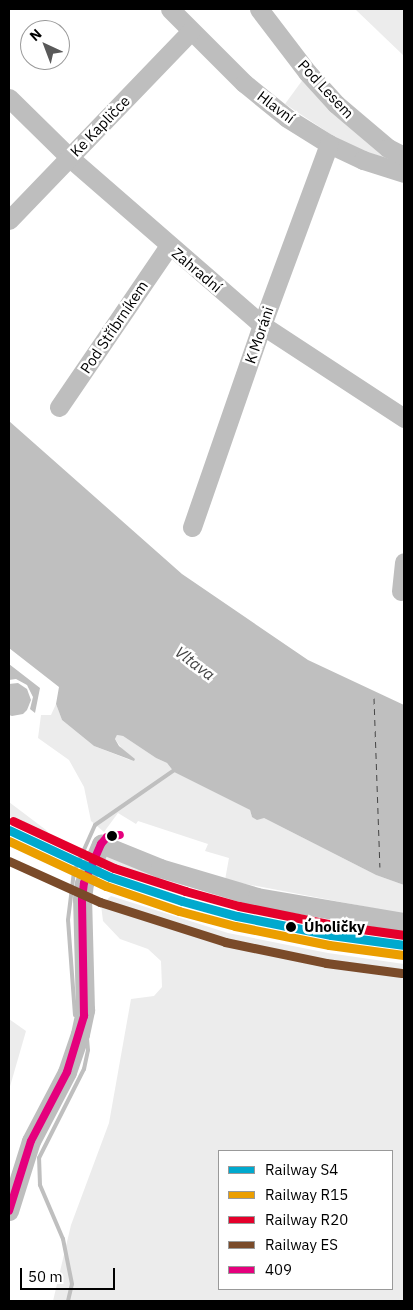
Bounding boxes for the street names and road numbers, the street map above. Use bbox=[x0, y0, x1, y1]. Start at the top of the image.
street label: Pod Lesem bbox=[294, 56, 358, 122]
street label: Hlavní bbox=[254, 87, 298, 127]
street label: Ke Kapličce bbox=[66, 92, 134, 160]
street label: Zahradní bbox=[168, 244, 226, 296]
street label: Pod Stříbrníkem bbox=[76, 277, 152, 377]
street label: K Moráni bbox=[241, 304, 277, 366]

